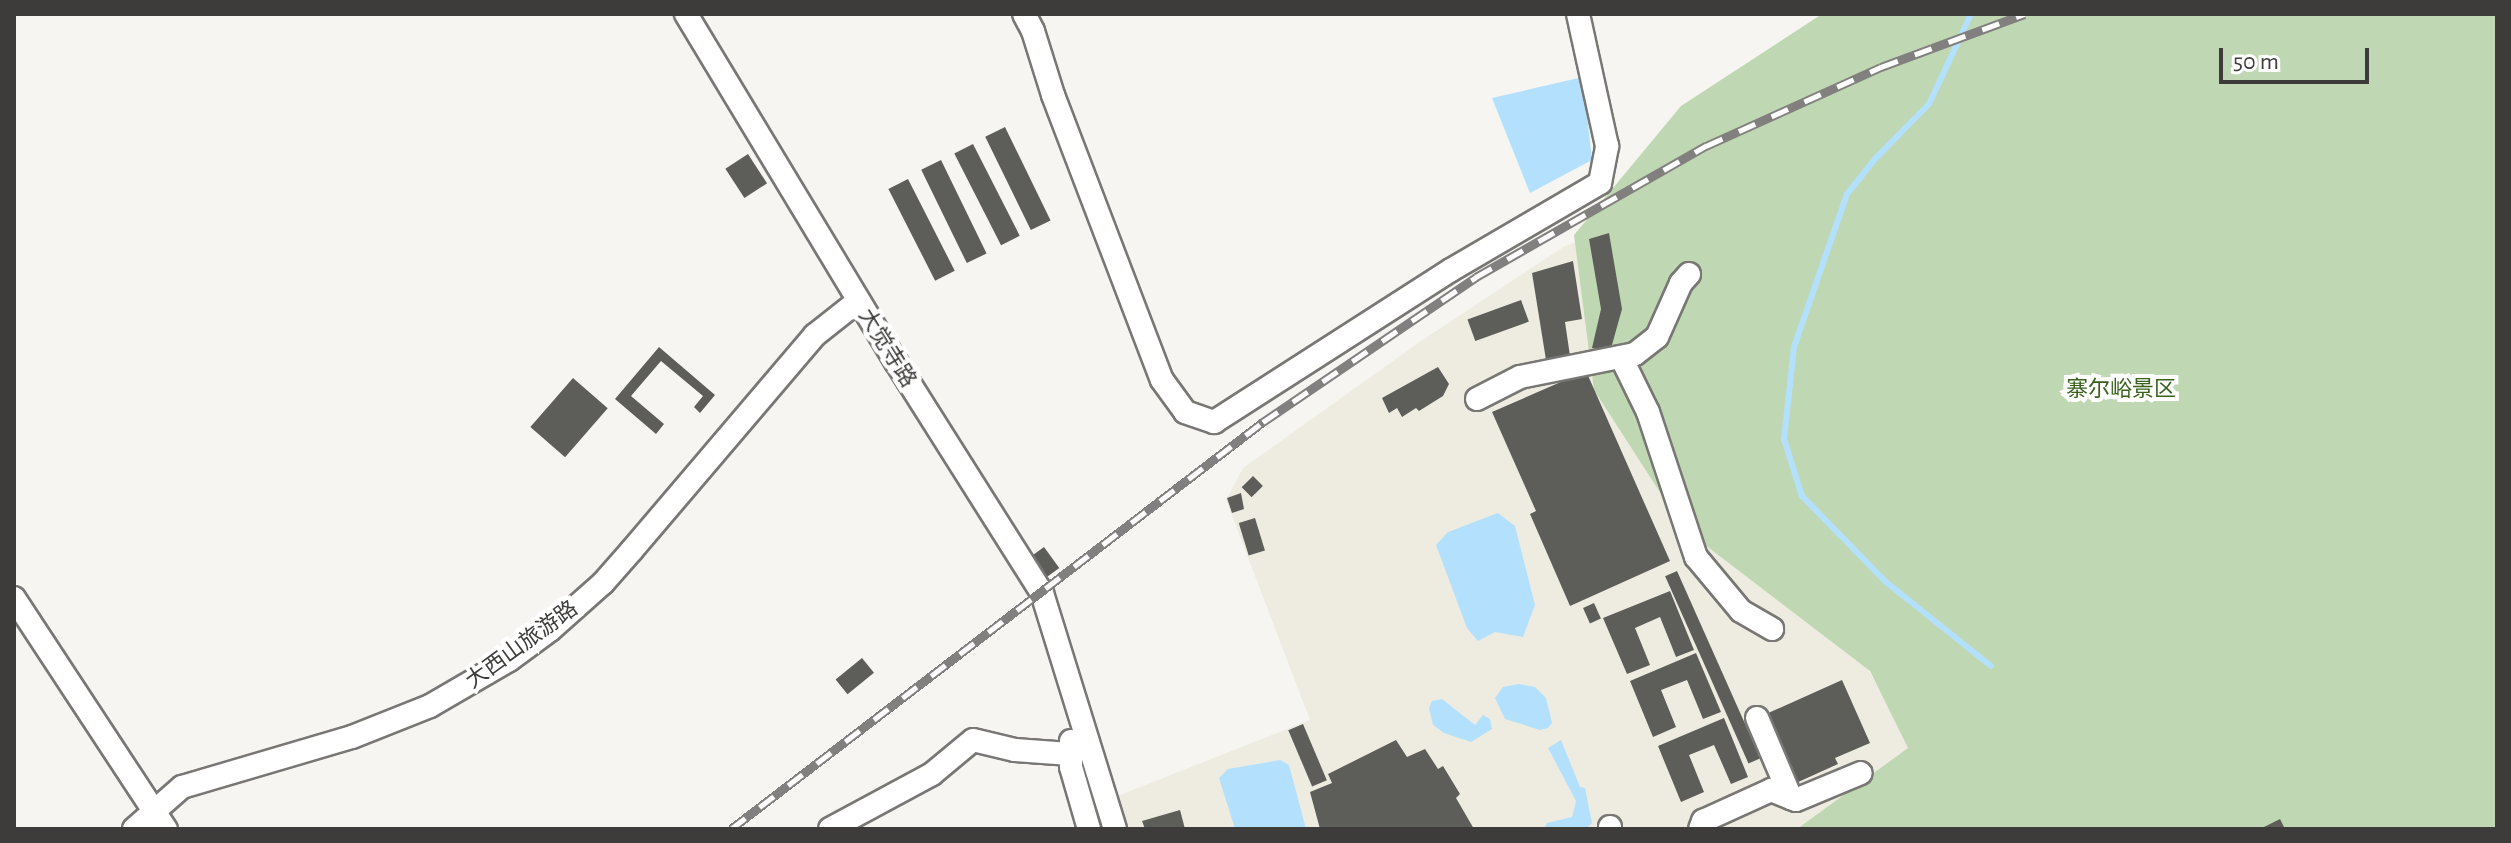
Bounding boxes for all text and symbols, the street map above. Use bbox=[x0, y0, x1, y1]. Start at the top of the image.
scale bar bbox=[2223, 32, 2373, 82]
text: 50 m bbox=[2233, 50, 2279, 74]
street label: 大觉寺路 bbox=[852, 304, 922, 392]
park label: 寨尔峪景区 bbox=[2066, 377, 2176, 403]
street label: 大西山旅游路 bbox=[461, 596, 583, 694]

